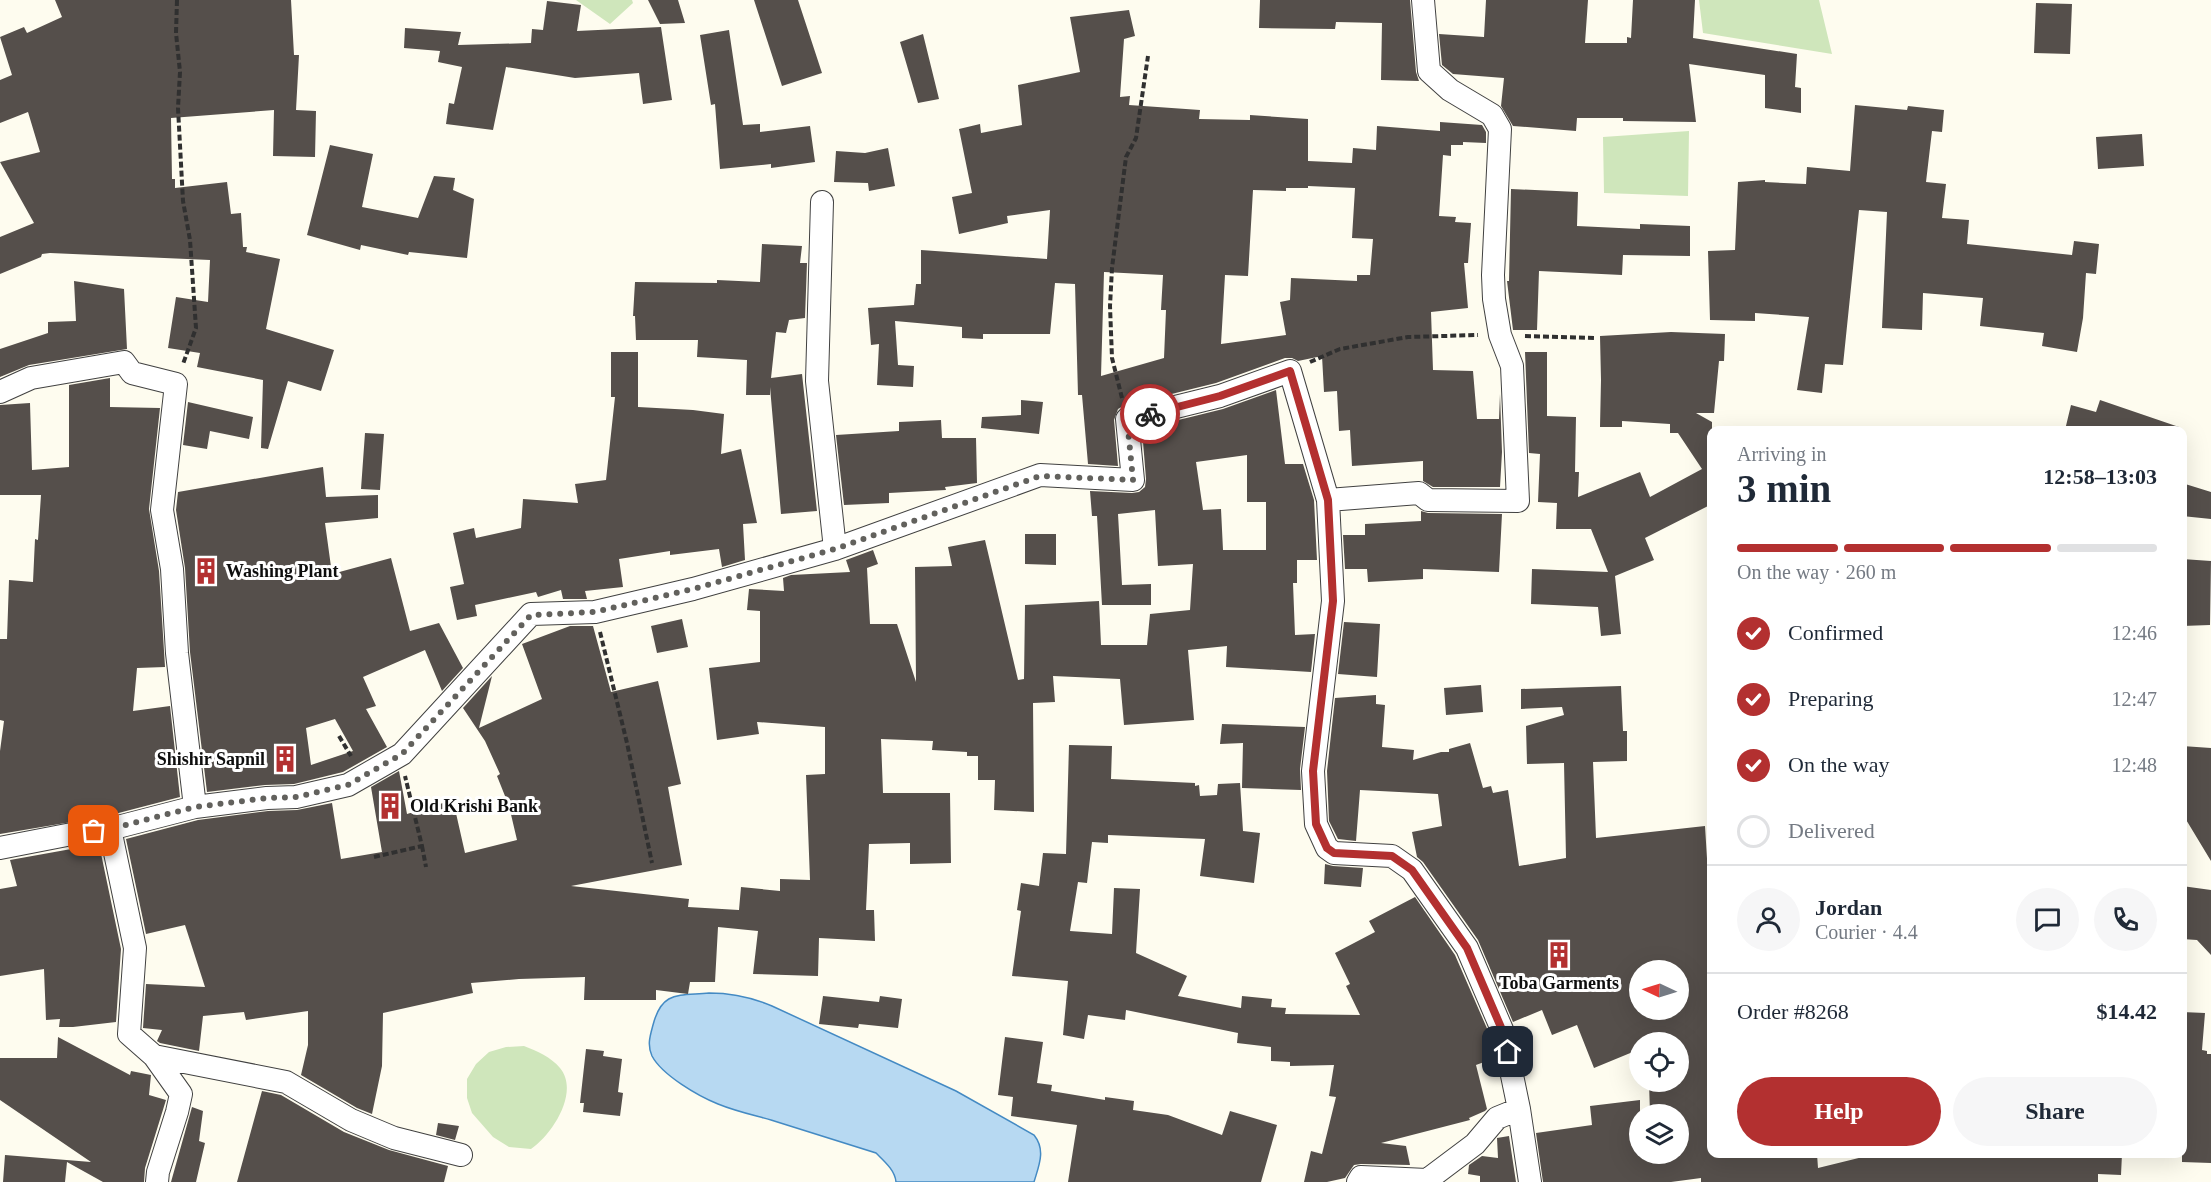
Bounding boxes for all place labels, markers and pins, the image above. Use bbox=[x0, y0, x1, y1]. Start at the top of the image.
building icon: Washing Plant bbox=[191, 556, 221, 586]
place label: Washing Plant bbox=[226, 561, 339, 581]
building icon: Shishir Sapnil bbox=[270, 744, 300, 774]
place label: Shishir Sapnil bbox=[157, 749, 265, 769]
building icon: Old Krishi Bank bbox=[375, 791, 405, 821]
place label: Old Krishi Bank bbox=[410, 796, 538, 816]
pin bbox=[68, 805, 119, 856]
building icon: Toba Garments bbox=[1544, 940, 1574, 970]
place label: Toba Garments bbox=[1499, 973, 1619, 993]
pin bbox=[1482, 1026, 1533, 1077]

